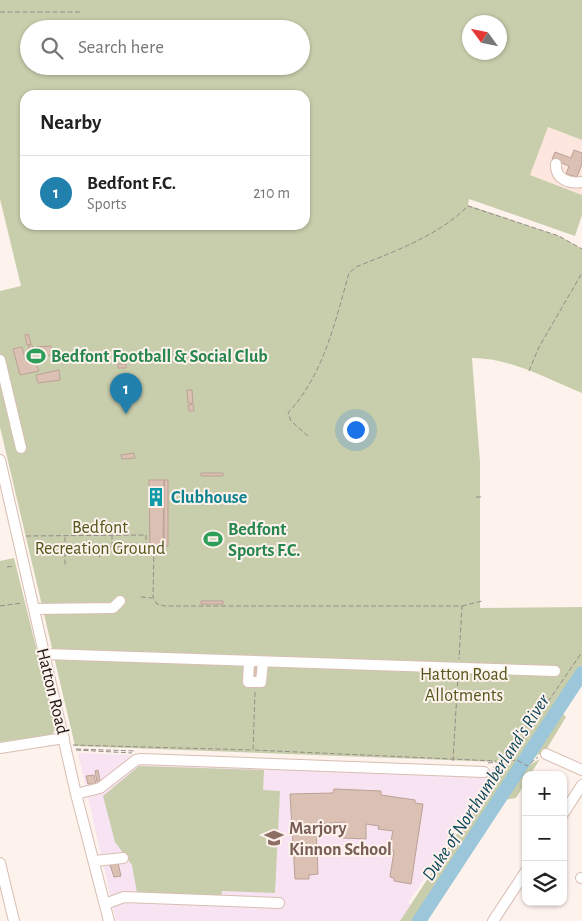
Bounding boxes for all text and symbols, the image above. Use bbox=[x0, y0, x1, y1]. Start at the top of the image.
north arrow bbox=[462, 15, 507, 60]
search box bbox=[20, 20, 310, 75]
icon: search bbox=[38, 34, 66, 62]
text: Search here bbox=[78, 38, 164, 57]
text: Nearby bbox=[40, 112, 101, 133]
text: Bedfont F.C. bbox=[87, 174, 176, 193]
text: 1 bbox=[53, 185, 59, 201]
text: 210 m bbox=[253, 185, 290, 201]
text: Sports bbox=[87, 196, 127, 212]
sports icon: Bedfont Football & Social Club bbox=[25, 345, 47, 367]
place label: Bedfont Football & Social Club bbox=[51, 348, 268, 366]
pin: 1 bbox=[110, 373, 142, 414]
your location bbox=[343, 417, 369, 443]
building icon: Clubhouse bbox=[145, 486, 167, 508]
place label: Clubhouse bbox=[171, 489, 247, 507]
park label: Bedfont Recreation Ground bbox=[35, 519, 165, 558]
place label: Bedfont Sports F.C. bbox=[228, 521, 300, 560]
sports icon: Bedfont Sports F.C. bbox=[202, 528, 224, 550]
street label: Hatton Road bbox=[33, 646, 71, 736]
park label: Hatton Road Allotments bbox=[420, 666, 508, 705]
water label: Duke of Northumberland's River bbox=[419, 691, 554, 884]
map controls bbox=[522, 771, 567, 906]
button: + bbox=[522, 771, 567, 816]
button: − bbox=[522, 816, 567, 861]
place label: Marjory Kinnon School bbox=[289, 820, 392, 859]
school or university icon: Marjory Kinnon School bbox=[263, 827, 285, 849]
button: layers bbox=[522, 861, 567, 906]

